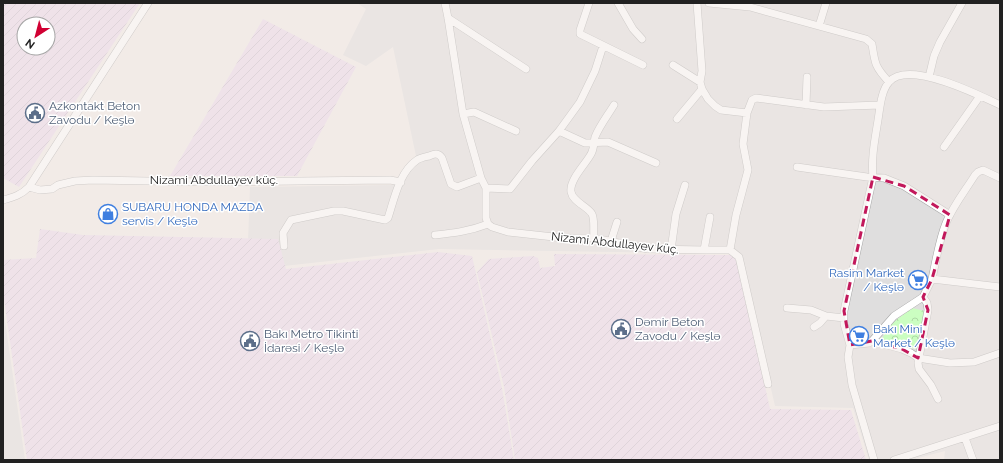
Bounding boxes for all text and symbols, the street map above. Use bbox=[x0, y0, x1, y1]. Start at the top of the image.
north arrow bbox=[16, 16, 56, 56]
text: N bbox=[23, 36, 38, 51]
place label: Azkontakt Beton Zavodu / Keşlə bbox=[49, 99, 140, 127]
public building icon: Azkontakt Beton Zavodu / Keşlə bbox=[24, 102, 46, 124]
street label: Nizami Abdullayev küç. bbox=[150, 173, 278, 187]
place label: SUBARU HONDA MAZDA servis / Keşlə bbox=[122, 200, 263, 228]
shop icon: SUBARU HONDA MAZDA servis / Keşlə bbox=[97, 203, 119, 225]
street label: Nizami Abdullayev küç. bbox=[550, 229, 680, 257]
place label: Rasim Market / Keşlə bbox=[829, 266, 904, 294]
supermarket icon: Rasim Market / Keşlə bbox=[907, 269, 929, 291]
place label: Dəmir Beton Zavodu / Keşlə bbox=[635, 315, 721, 343]
public building icon: Dəmir Beton Zavodu / Keşlə bbox=[610, 318, 632, 340]
place label: Bakı Mini Market / Keşlə bbox=[873, 322, 955, 350]
supermarket icon: Bakı Mini Market / Keşlə bbox=[848, 325, 870, 347]
place label: Bakı Metro Tikinti İdarəsi / Keşlə bbox=[264, 327, 358, 355]
public building icon: Bakı Metro Tikinti İdarəsi / Keşlə bbox=[239, 330, 261, 352]

